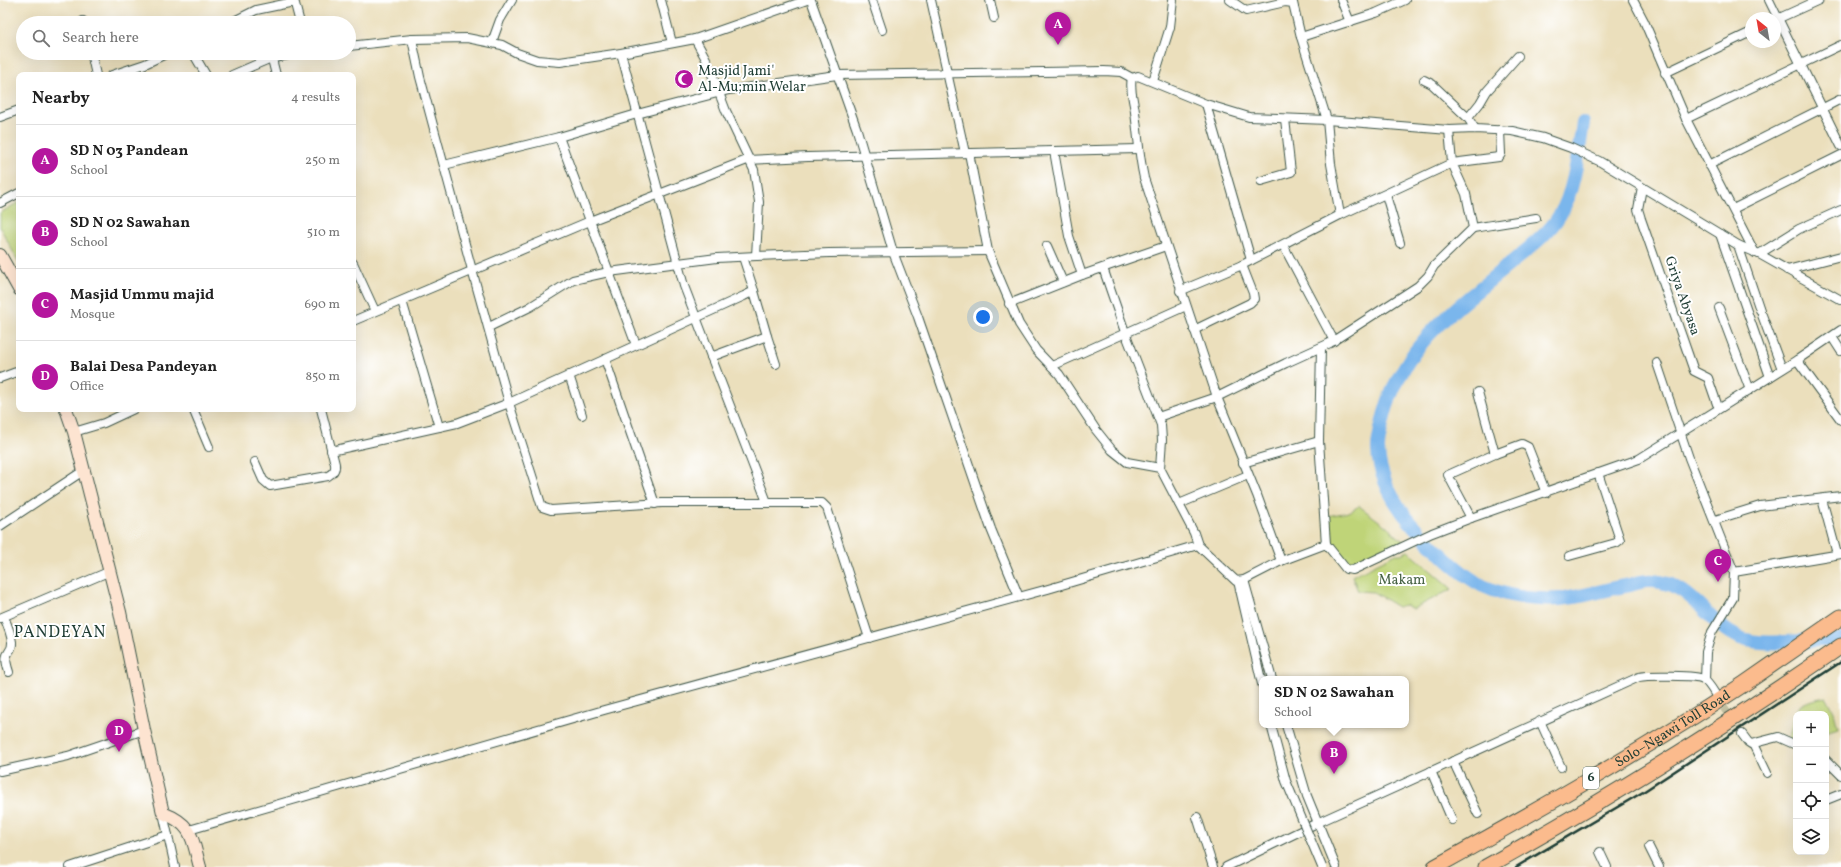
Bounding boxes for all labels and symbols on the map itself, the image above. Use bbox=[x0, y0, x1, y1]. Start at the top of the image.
pin: A bbox=[1045, 12, 1071, 45]
north arrow bbox=[1745, 12, 1781, 48]
place label: Masjid Jami' Al-Mu;min Welar bbox=[698, 62, 806, 97]
mosque icon: Masjid Jami' Al-Mu;min Welar bbox=[673, 68, 695, 90]
street label: Griya Abyasa bbox=[1660, 254, 1704, 338]
your location bbox=[973, 307, 993, 327]
pin: C bbox=[1705, 549, 1731, 582]
park label: Makam bbox=[1379, 571, 1426, 590]
district label: PANDEYAN bbox=[14, 622, 106, 644]
street label: Solo–Ngawi Toll Road bbox=[1611, 686, 1734, 772]
pin: D bbox=[106, 719, 132, 752]
pin: B bbox=[1321, 741, 1347, 774]
road number: 6 bbox=[1583, 767, 1599, 789]

